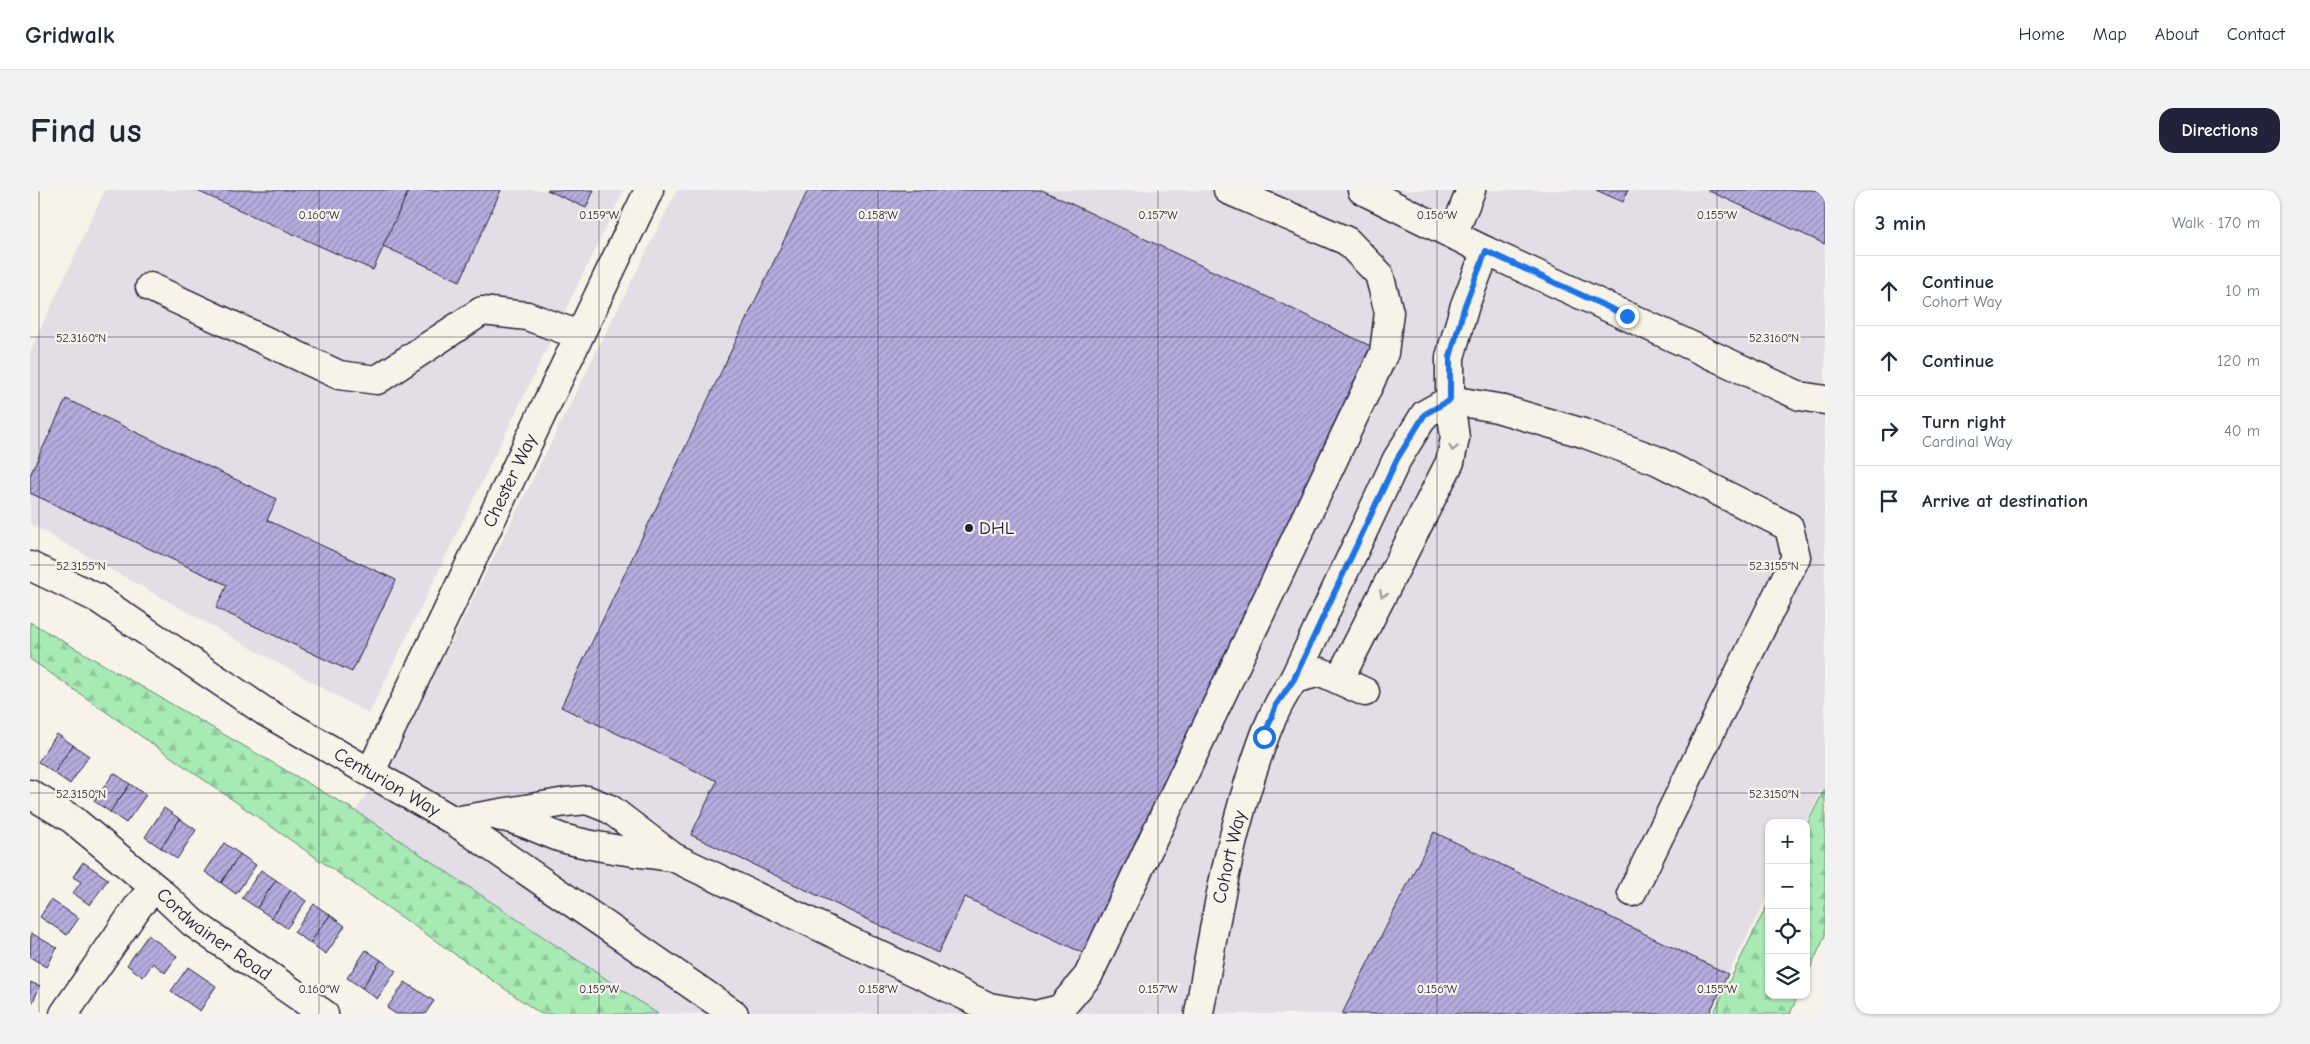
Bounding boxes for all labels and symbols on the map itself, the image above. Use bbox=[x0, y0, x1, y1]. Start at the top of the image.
text: 0.160°W bbox=[298, 208, 340, 222]
text: 0.159°W bbox=[579, 208, 620, 222]
text: 0.158°W bbox=[858, 208, 899, 222]
text: 0.157°W bbox=[1138, 208, 1178, 222]
text: 0.156°W bbox=[1417, 208, 1458, 222]
text: 0.155°W bbox=[1697, 208, 1738, 222]
route end bbox=[1616, 305, 1639, 328]
text: 52.3160°N bbox=[56, 331, 106, 345]
text: 52.3160°N bbox=[1749, 331, 1799, 345]
street label: Chester Way bbox=[478, 430, 542, 531]
one-way arrow bbox=[1448, 444, 1458, 453]
place label: DHL bbox=[979, 517, 1015, 539]
marker: DHL bbox=[963, 522, 975, 534]
text: 52.3155°N bbox=[56, 559, 106, 573]
text: 52.3155°N bbox=[1749, 559, 1799, 573]
one-way arrow bbox=[1379, 589, 1389, 598]
route start bbox=[1253, 726, 1276, 749]
street label: Centurion Way bbox=[330, 743, 445, 822]
text: 52.3150°N bbox=[56, 787, 106, 801]
text: 52.3150°N bbox=[1749, 787, 1799, 801]
street label: Cohort Way bbox=[1208, 807, 1251, 905]
street label: Cordwainer Road bbox=[152, 883, 276, 985]
text: 0.160°W bbox=[298, 982, 340, 996]
text: 0.159°W bbox=[579, 982, 620, 996]
text: 0.158°W bbox=[858, 982, 899, 996]
text: 0.157°W bbox=[1138, 982, 1178, 996]
text: 0.156°W bbox=[1417, 982, 1458, 996]
text: 0.155°W bbox=[1697, 982, 1738, 996]

